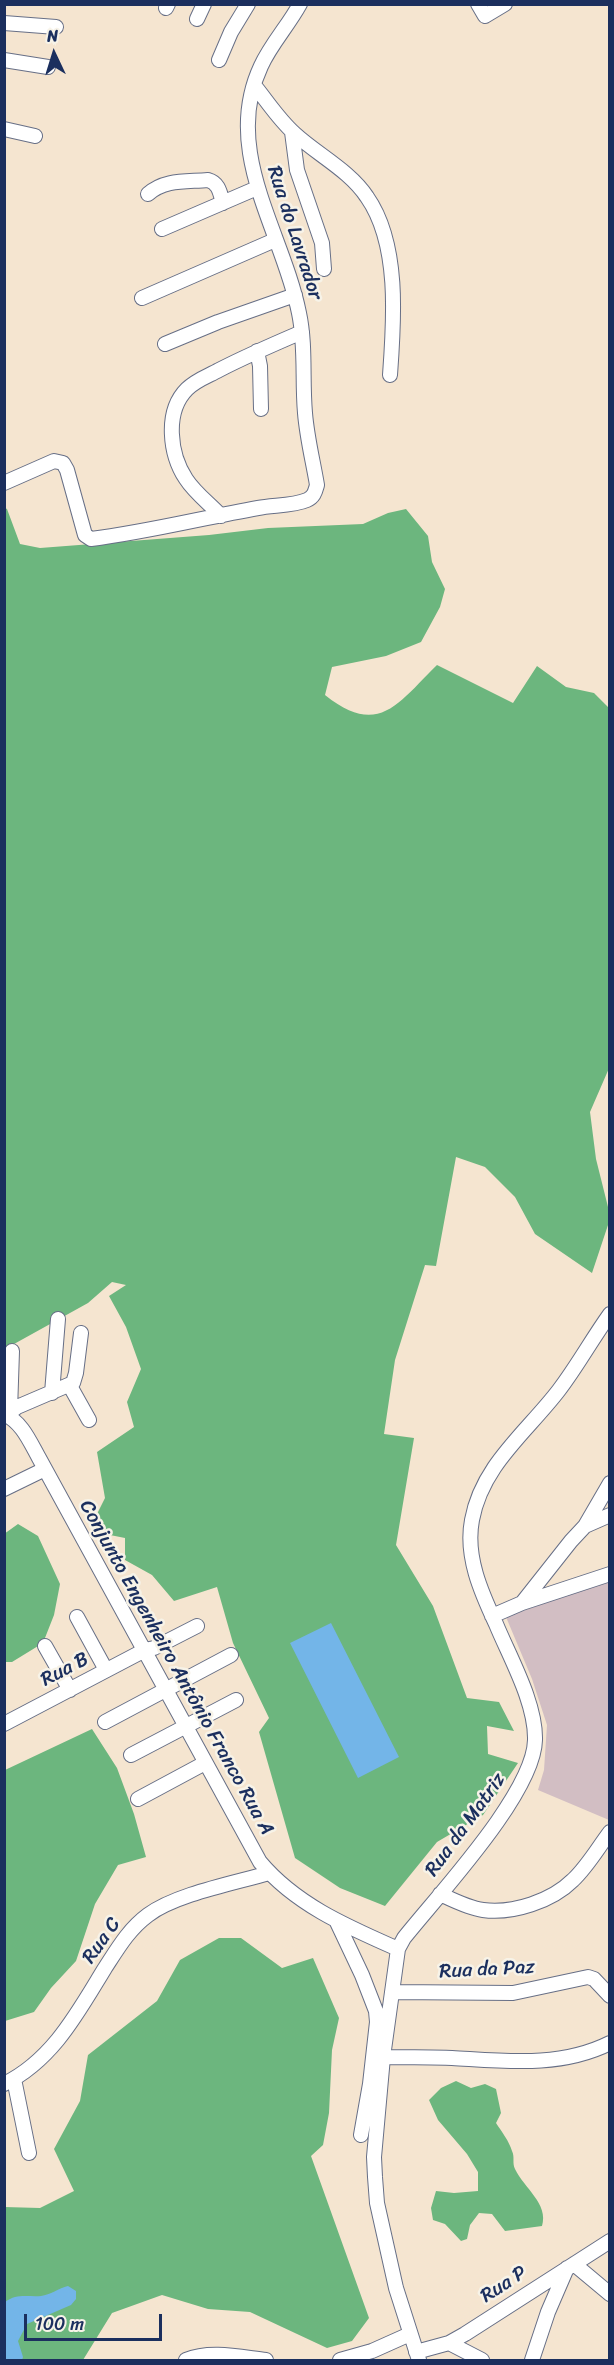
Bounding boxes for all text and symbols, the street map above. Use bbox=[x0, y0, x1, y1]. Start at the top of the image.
text: N bbox=[46, 21, 59, 50]
north arrow bbox=[24, 24, 84, 84]
street label: Rua do Lavrador bbox=[261, 163, 327, 303]
street label: Conjunto Engenheiro Antônio Franco Rua A bbox=[74, 1496, 278, 1840]
street label: Rua B bbox=[37, 1647, 93, 1693]
street label: Rua da Matriz bbox=[420, 1769, 512, 1881]
street label: Rua C bbox=[78, 1913, 126, 1969]
street label: Rua da Paz bbox=[439, 1956, 535, 1984]
street label: Rua P bbox=[476, 2261, 532, 2309]
scale bar bbox=[27, 2302, 165, 2340]
text: 100 m bbox=[35, 2308, 84, 2340]

